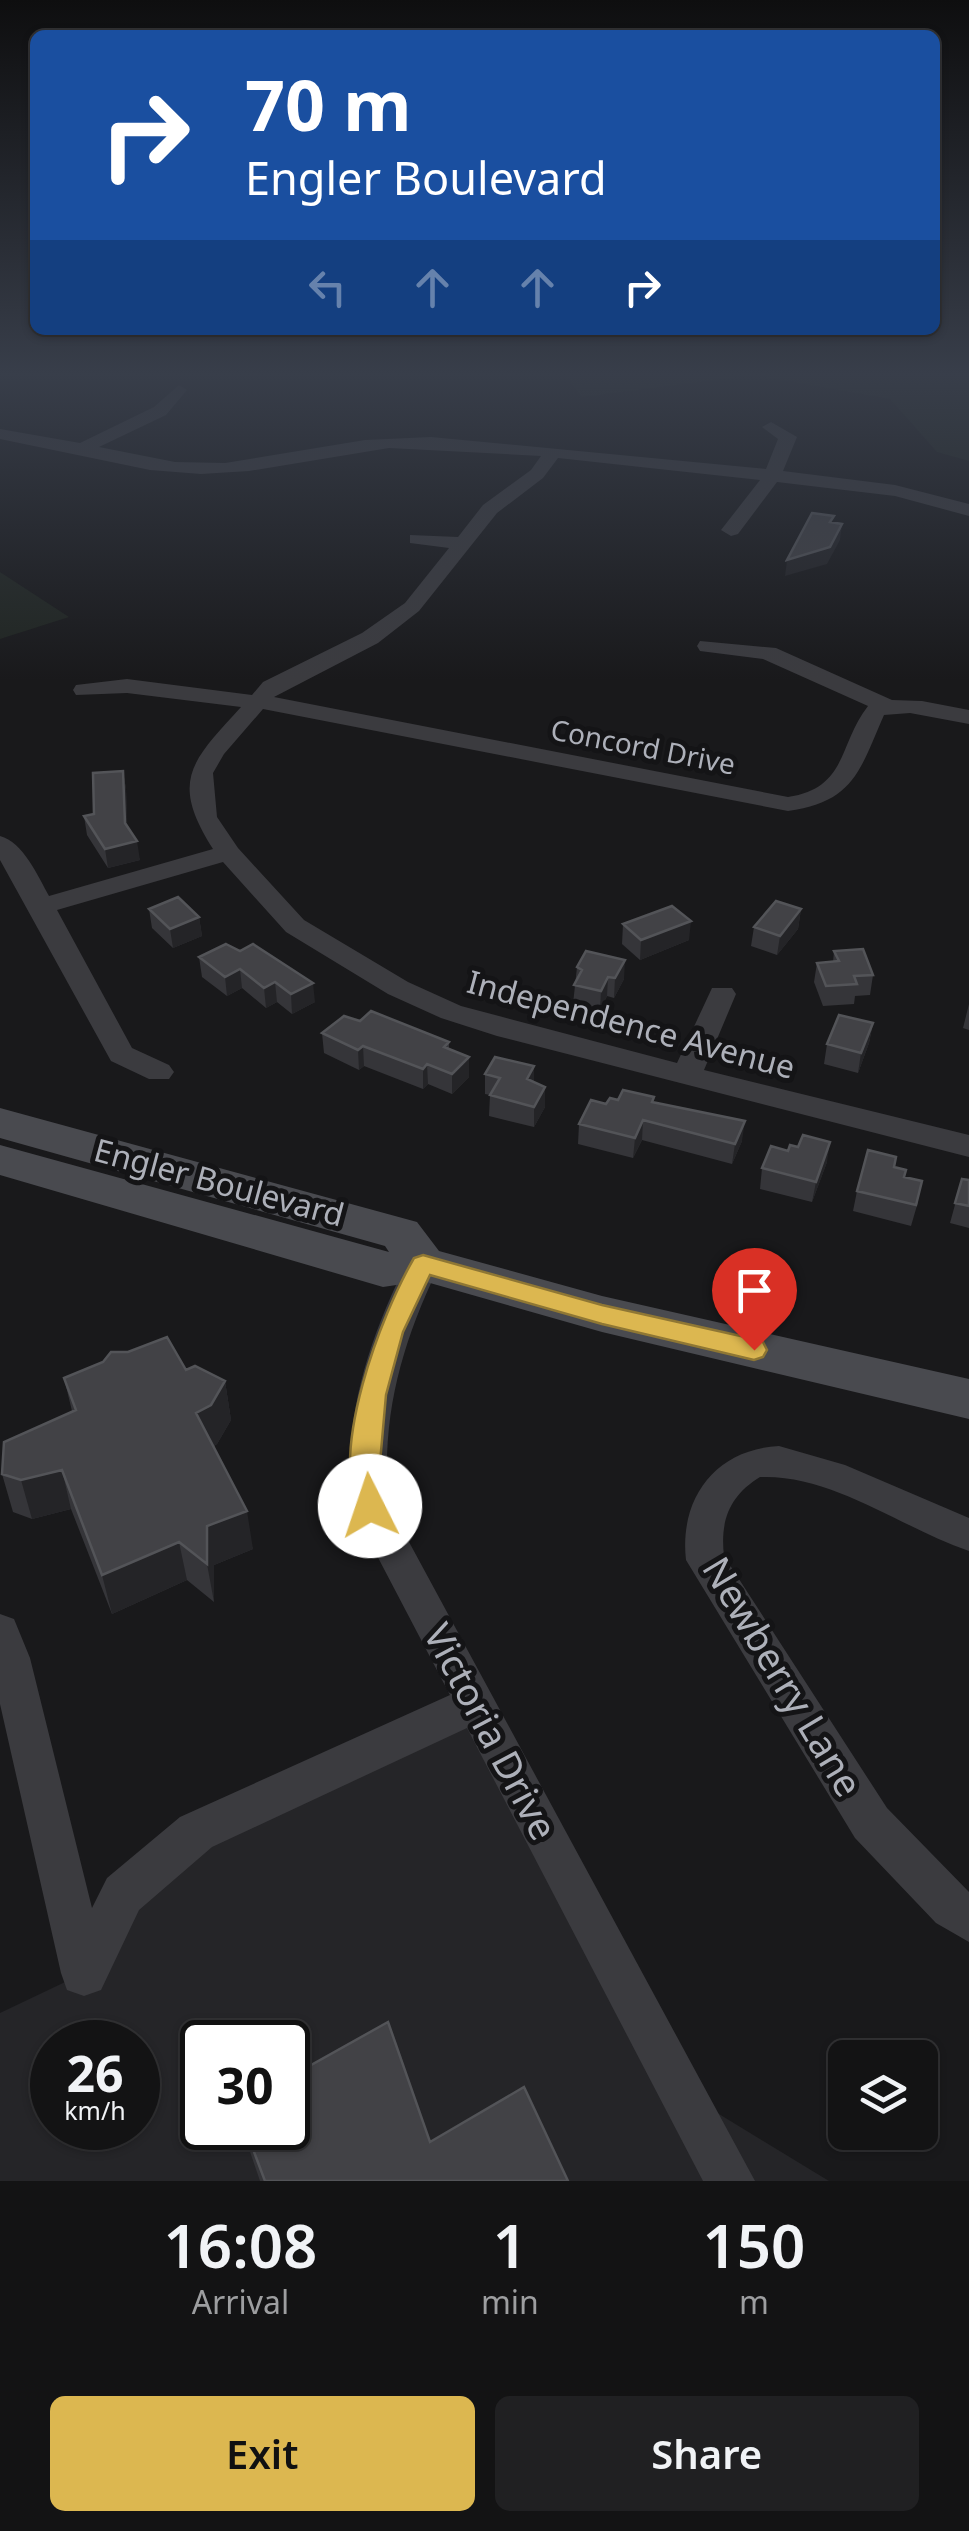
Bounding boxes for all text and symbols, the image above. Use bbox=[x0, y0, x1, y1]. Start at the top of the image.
text: 70 m bbox=[245, 56, 412, 152]
icon: right bbox=[80, 70, 210, 200]
text: Engler Boulevard bbox=[245, 147, 607, 208]
icon: left bbox=[300, 260, 355, 315]
icon: ahead bbox=[405, 260, 460, 315]
icon: ahead bbox=[510, 260, 565, 315]
icon: right bbox=[615, 260, 670, 315]
street label: Concord Drive bbox=[548, 710, 739, 783]
street label: Independence Avenue bbox=[463, 959, 800, 1088]
street label: Engler Boulevard bbox=[90, 1128, 349, 1236]
pin bbox=[712, 1248, 797, 1351]
icon: arrive bbox=[727, 1263, 782, 1318]
position arrow bbox=[318, 1454, 422, 1558]
street label: Newberry Lane bbox=[692, 1546, 876, 1806]
street label: Victoria Drive bbox=[413, 1614, 571, 1848]
speed limit sign: 30 bbox=[180, 2020, 310, 2150]
text: 26 bbox=[66, 2039, 124, 2107]
map controls bbox=[828, 2040, 938, 2150]
button: layers bbox=[828, 2040, 938, 2150]
text: km/h bbox=[64, 2093, 126, 2127]
text: 16:08 bbox=[164, 2204, 317, 2286]
text: 1 bbox=[493, 2204, 527, 2286]
text: 150 bbox=[702, 2204, 805, 2286]
text: Arrival bbox=[192, 2280, 289, 2323]
text: min bbox=[481, 2280, 539, 2323]
text: m bbox=[739, 2280, 769, 2323]
button: Exit bbox=[50, 2396, 475, 2511]
button: Share bbox=[495, 2396, 919, 2511]

